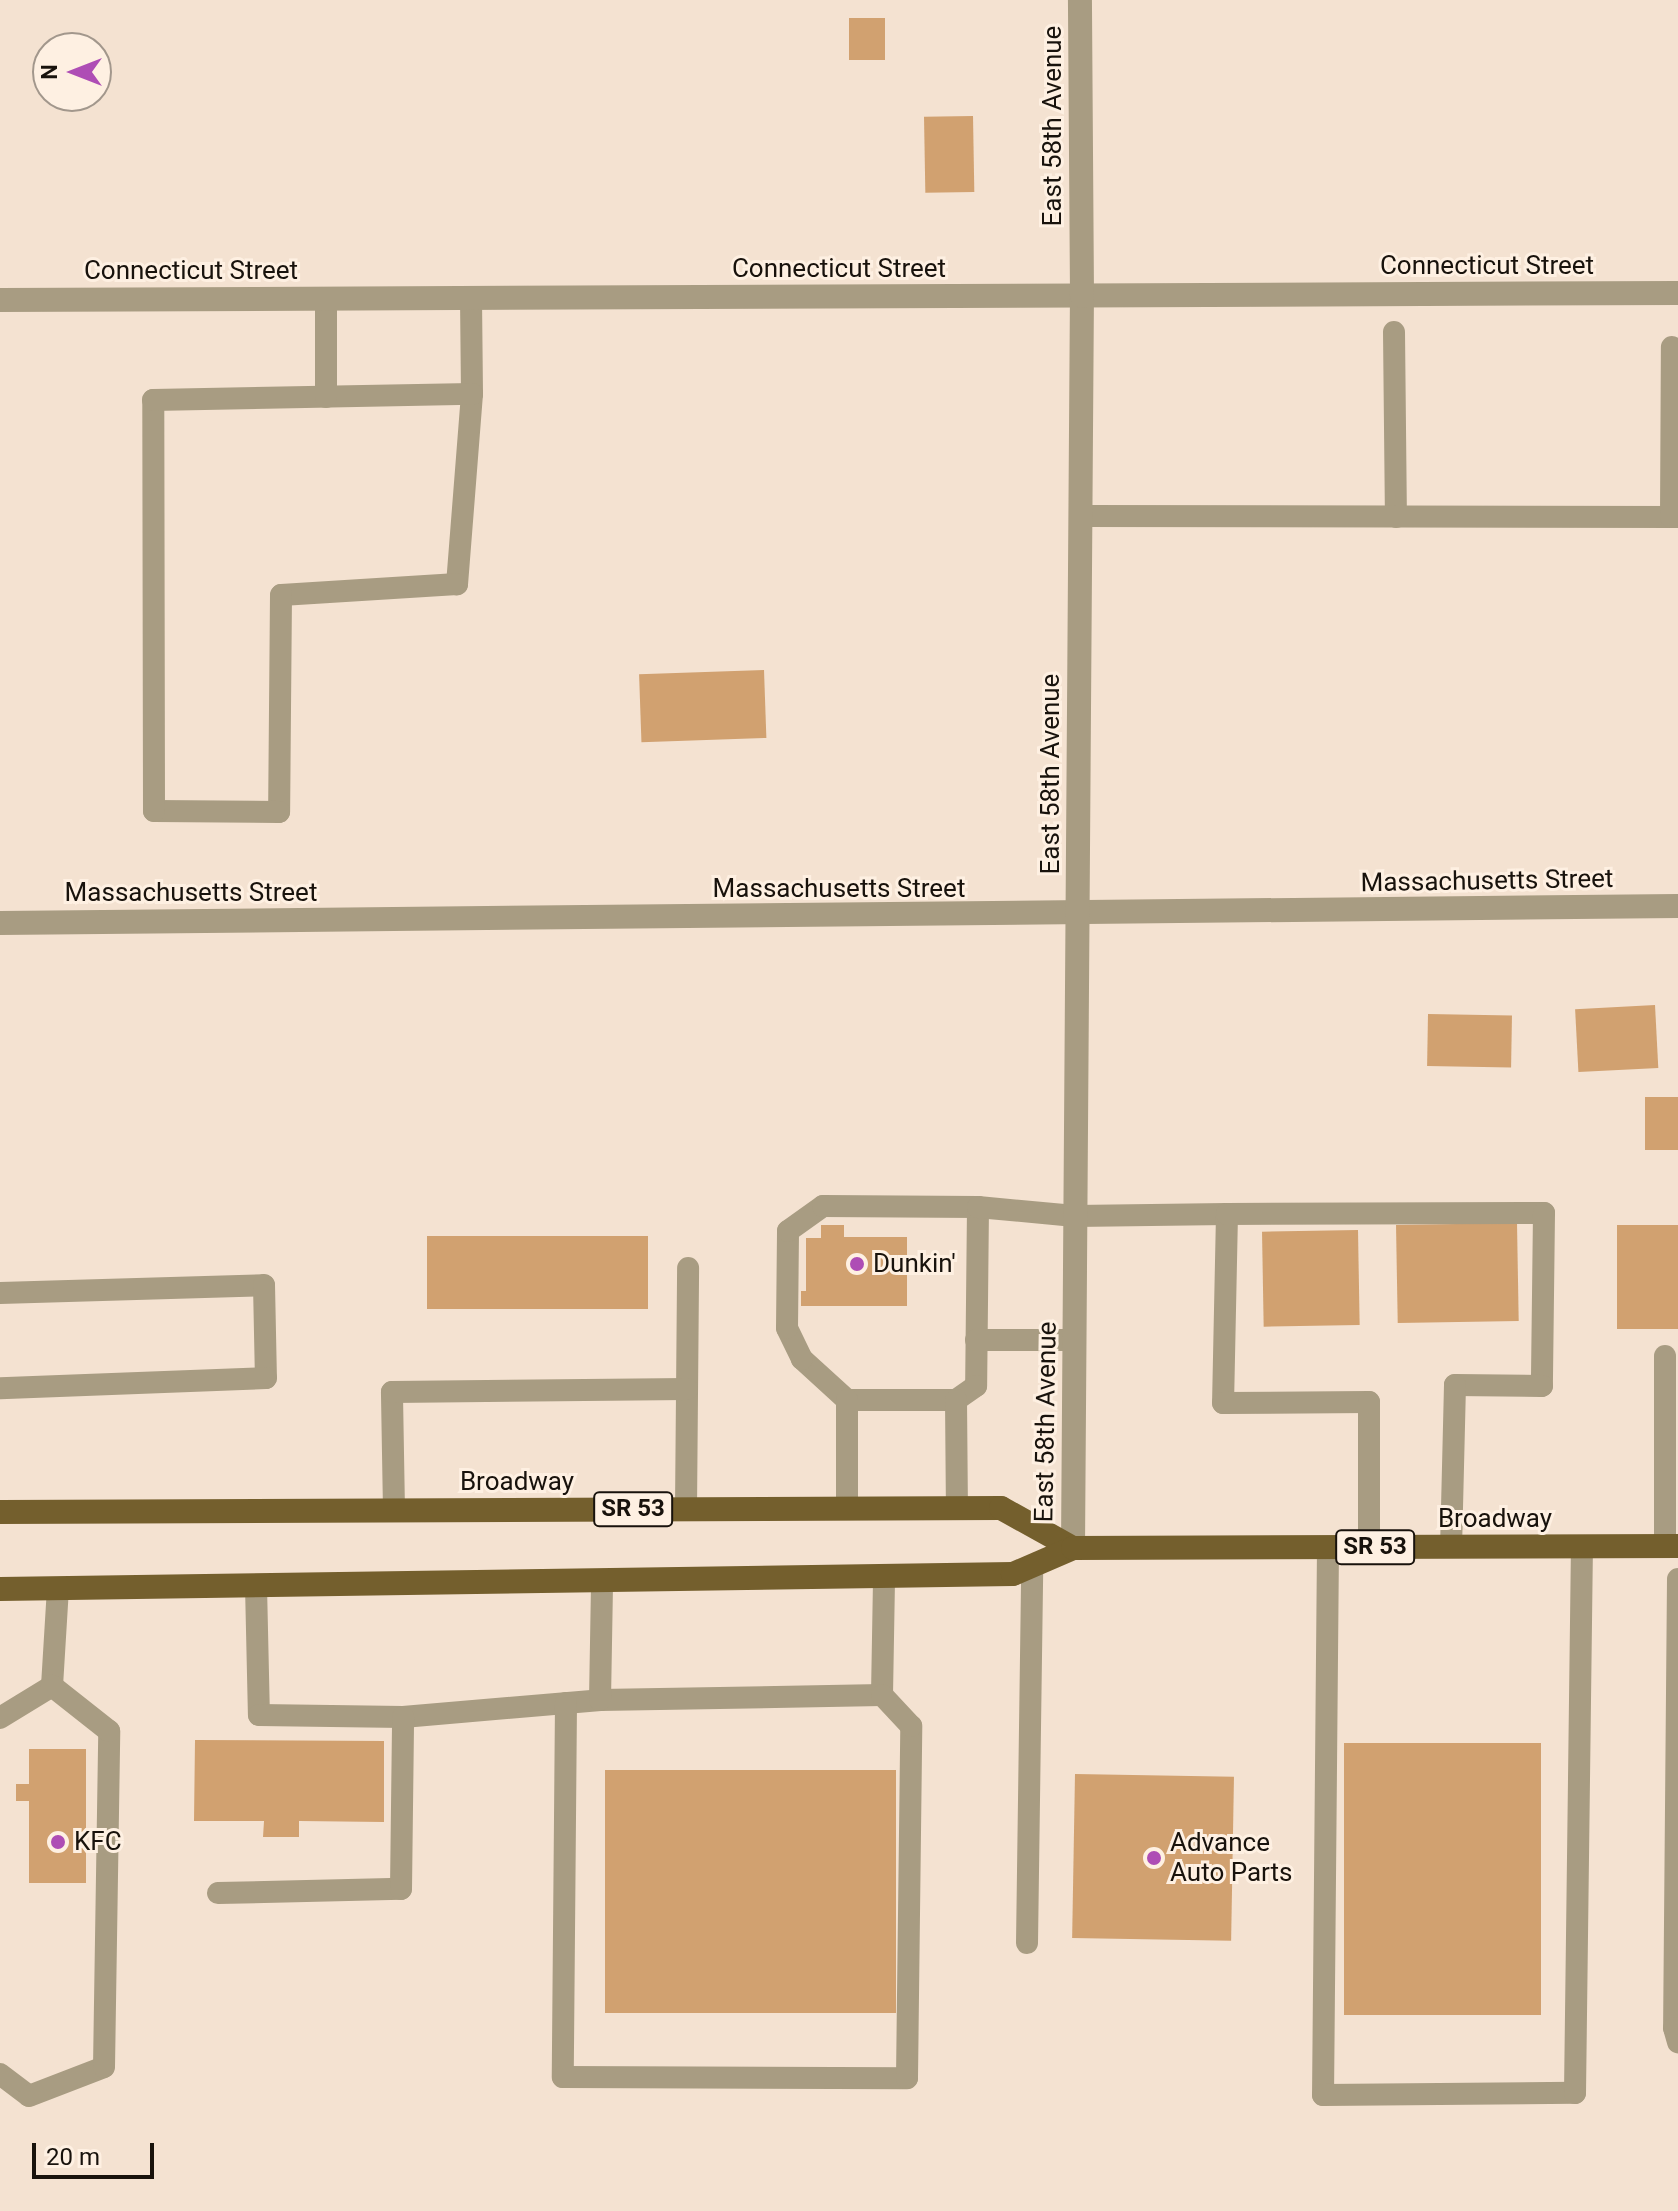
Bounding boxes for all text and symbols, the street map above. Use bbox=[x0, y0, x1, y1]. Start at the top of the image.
street label: East 58th Avenue bbox=[1037, 26, 1069, 226]
north arrow bbox=[32, 32, 112, 112]
text: N bbox=[37, 64, 62, 80]
street label: Connecticut Street bbox=[1380, 250, 1594, 282]
street label: Connecticut Street bbox=[732, 253, 946, 285]
street label: Connecticut Street bbox=[84, 255, 298, 287]
street label: East 58th Avenue bbox=[1035, 674, 1067, 874]
street label: Massachusetts Street bbox=[1360, 863, 1614, 899]
street label: Massachusetts Street bbox=[713, 873, 965, 905]
street label: Massachusetts Street bbox=[65, 877, 317, 909]
place label: Dunkin' bbox=[873, 1248, 956, 1280]
marker: Dunkin' bbox=[848, 1255, 866, 1273]
street label: East 58th Avenue bbox=[1029, 1321, 1063, 1523]
street label: Broadway bbox=[460, 1466, 574, 1498]
road number: SR 53 bbox=[593, 1489, 673, 1529]
street label: Broadway bbox=[1438, 1503, 1552, 1535]
road number: SR 53 bbox=[1335, 1527, 1415, 1567]
place label: KFC bbox=[74, 1826, 122, 1858]
place label: Advance Auto Parts bbox=[1170, 1827, 1292, 1888]
marker: KFC bbox=[49, 1833, 67, 1851]
marker: Advance Auto Parts bbox=[1145, 1849, 1163, 1867]
scale bar bbox=[36, 2127, 158, 2177]
text: 20 m bbox=[46, 2143, 100, 2171]

